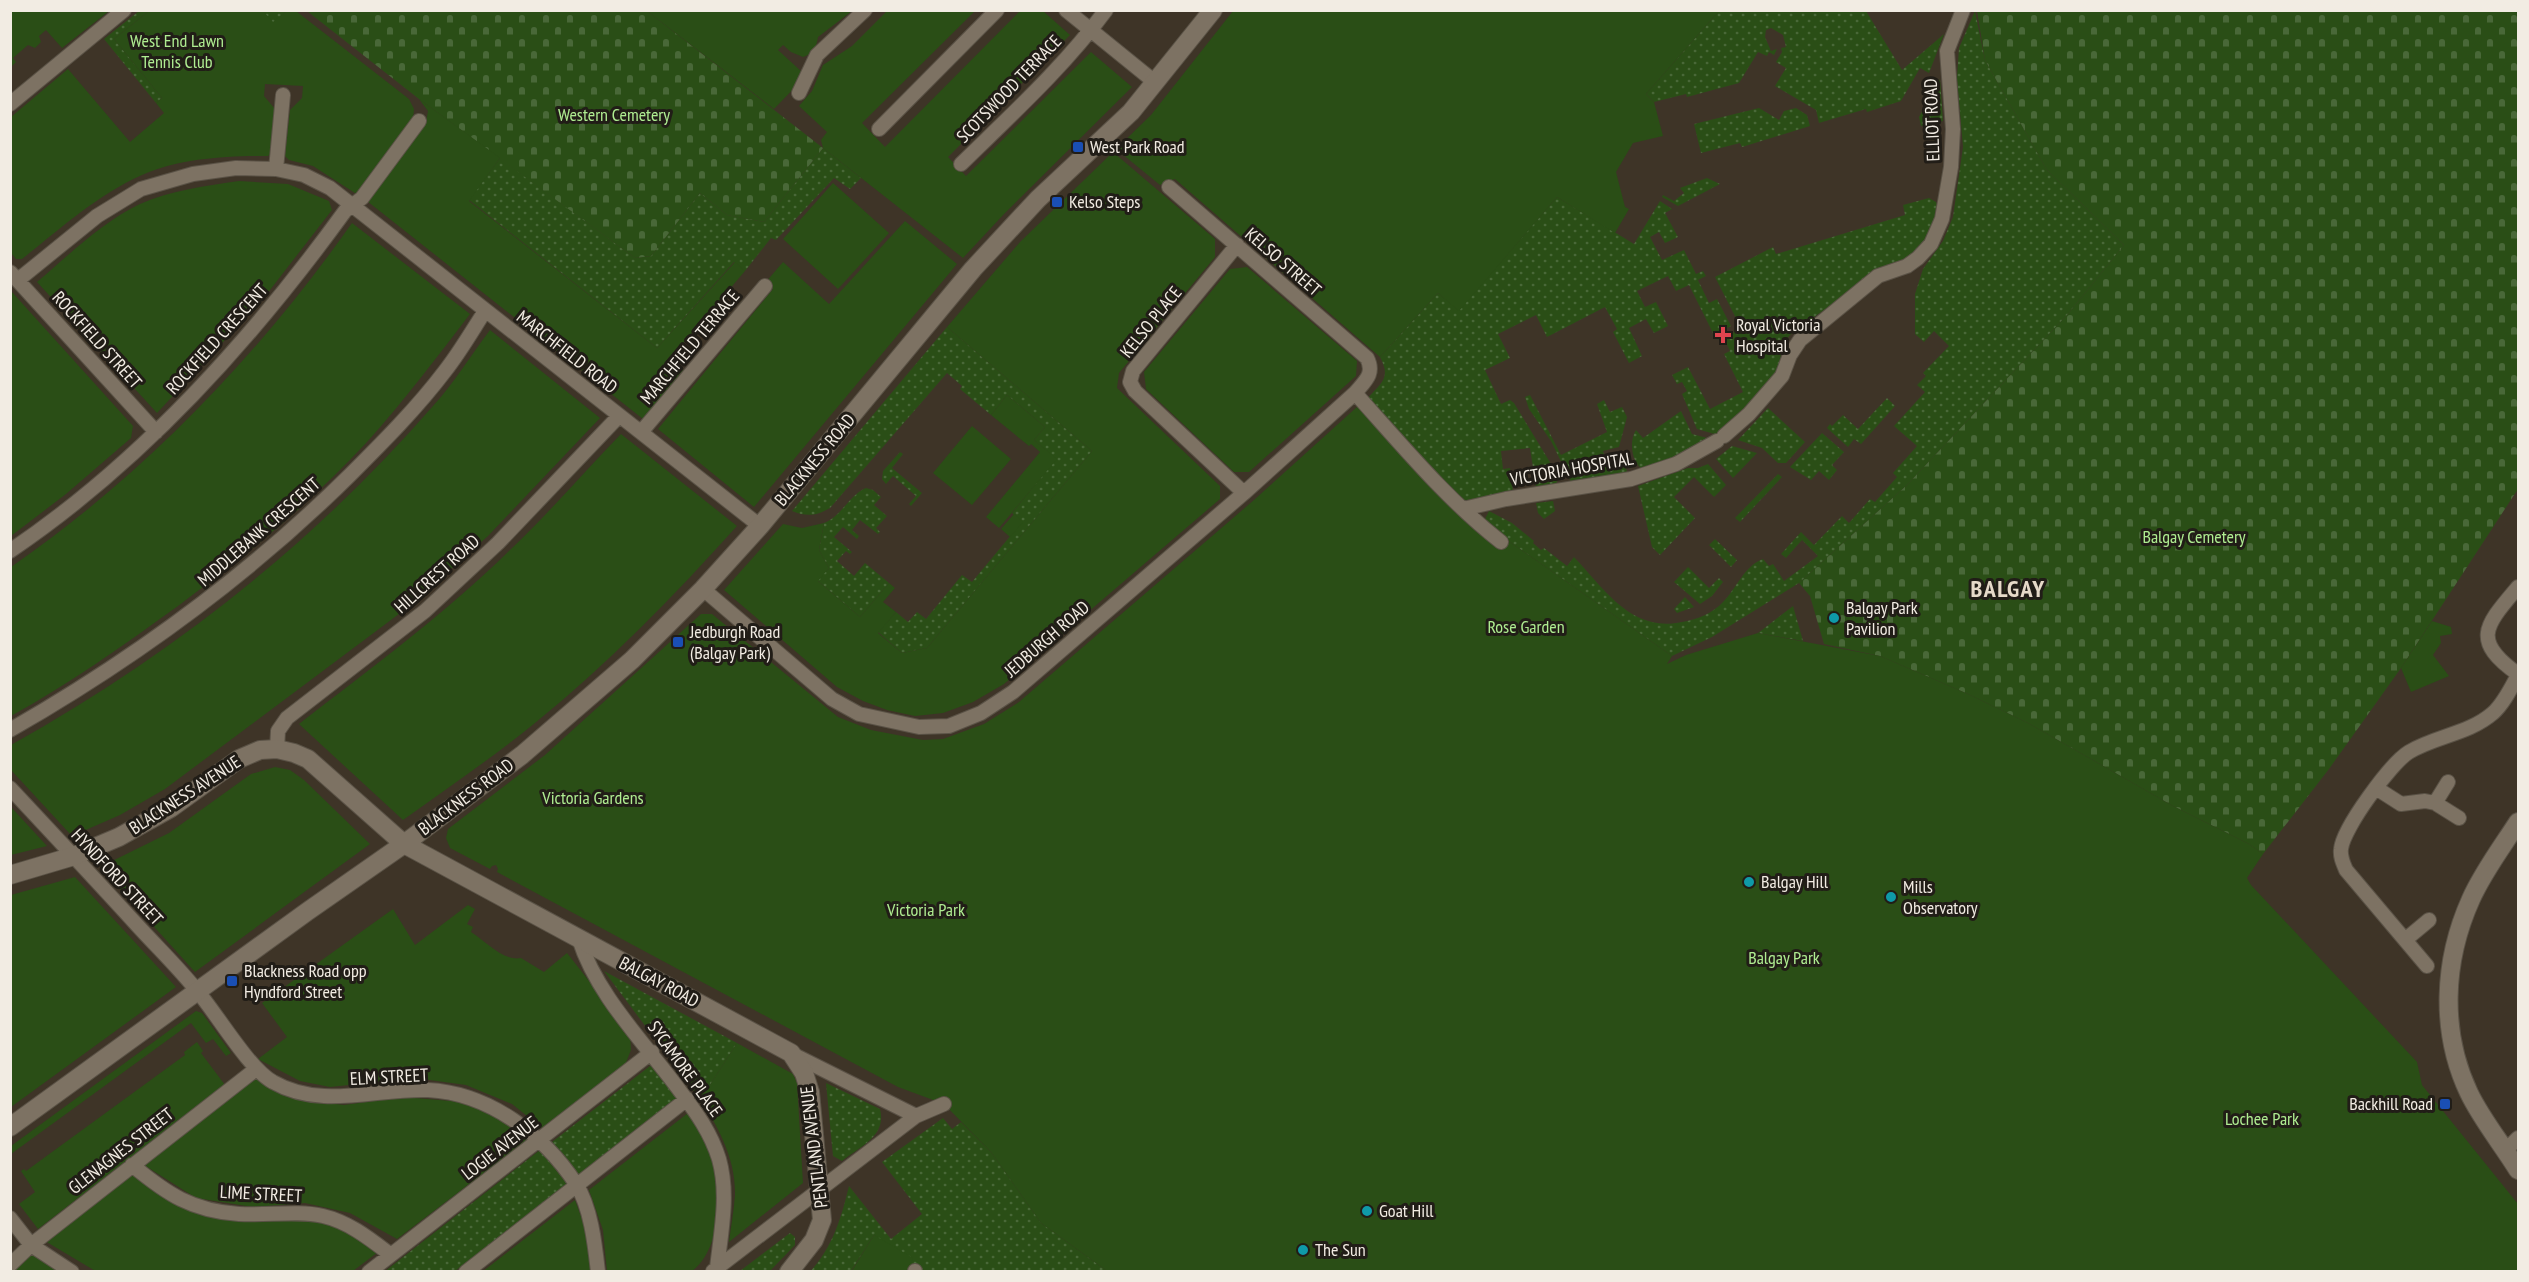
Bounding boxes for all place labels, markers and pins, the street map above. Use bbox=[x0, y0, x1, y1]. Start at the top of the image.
place label: West Park Road bbox=[1090, 135, 1185, 158]
marker: West Park Road bbox=[1071, 140, 1085, 154]
place label: Kelso Steps bbox=[1069, 190, 1140, 213]
marker: Kelso Steps bbox=[1050, 195, 1064, 209]
place label: Royal Victoria Hospital bbox=[1736, 313, 1820, 357]
marker: Royal Victoria Hospital bbox=[1714, 326, 1732, 344]
place label: Balgay Park Pavilion bbox=[1846, 596, 1918, 640]
marker: Balgay Park Pavilion bbox=[1827, 611, 1841, 625]
place label: Jedburgh Road (Balgay Park) bbox=[689, 620, 780, 664]
marker: Jedburgh Road (Balgay Park) bbox=[671, 635, 685, 649]
place label: Balgay Hill bbox=[1761, 870, 1829, 893]
marker: Balgay Hill bbox=[1742, 875, 1756, 889]
place label: Mills Observatory bbox=[1903, 875, 1978, 919]
marker: Mills Observatory bbox=[1884, 890, 1898, 904]
place label: Blackness Road opp Hyndford Street bbox=[244, 959, 367, 1003]
marker: Blackness Road opp Hyndford Street bbox=[225, 974, 239, 988]
place label: Backhill Road bbox=[2349, 1092, 2433, 1115]
marker: Backhill Road bbox=[2438, 1097, 2452, 1111]
place label: Goat Hill bbox=[1379, 1199, 1434, 1222]
marker: Goat Hill bbox=[1360, 1204, 1374, 1218]
place label: The Sun bbox=[1315, 1238, 1366, 1261]
marker: The Sun bbox=[1296, 1243, 1310, 1257]

